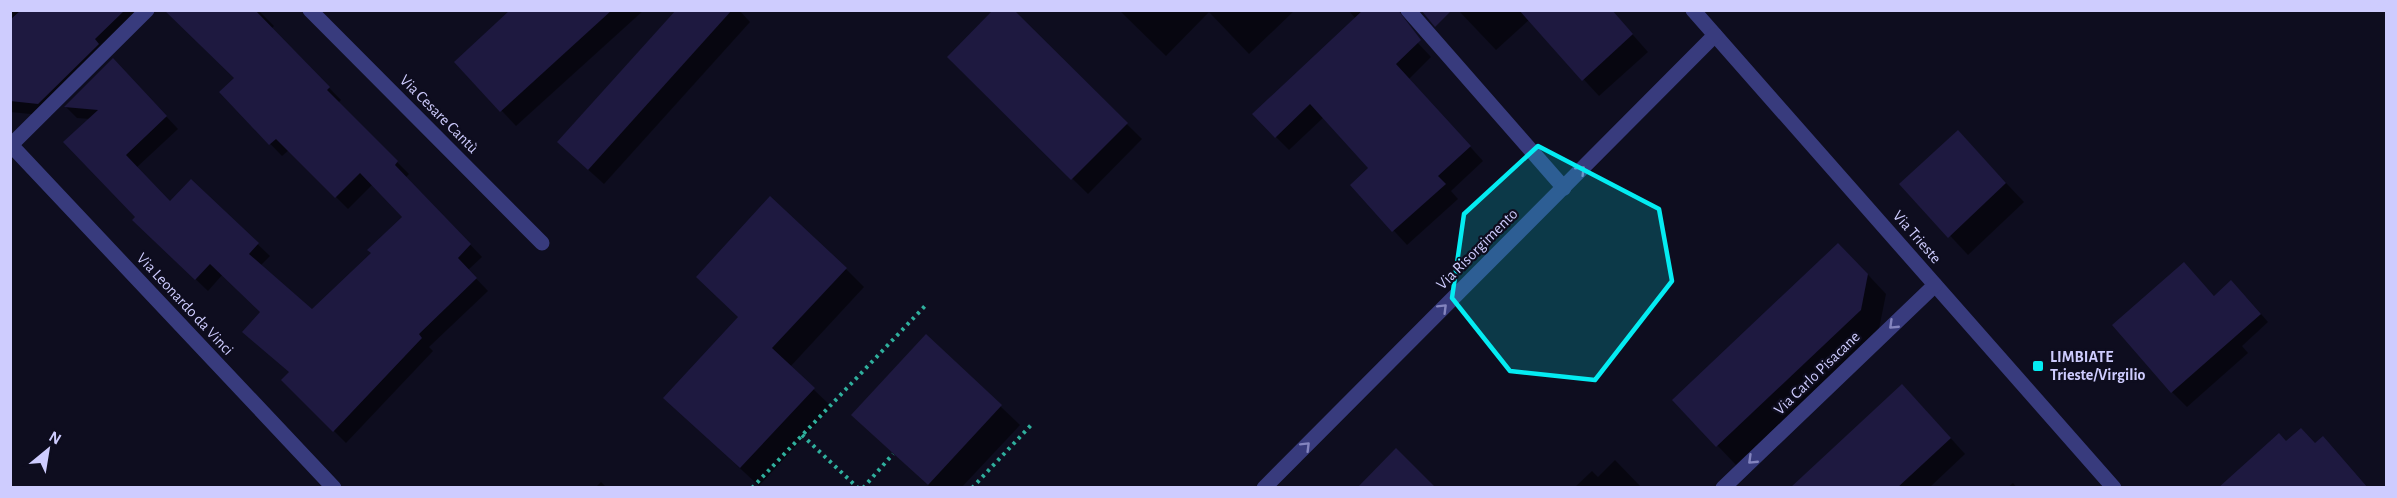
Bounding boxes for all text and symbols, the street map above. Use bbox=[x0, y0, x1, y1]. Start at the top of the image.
street label: Via Cesare Cantù bbox=[397, 72, 481, 156]
one-way arrow bbox=[1574, 167, 1585, 178]
street label: Via Risorgimento bbox=[1433, 205, 1521, 293]
street label: Via Trieste bbox=[1890, 207, 1944, 267]
street label: Via Leonardo da Vinci bbox=[134, 250, 236, 358]
one-way arrow bbox=[1437, 304, 1447, 315]
one-way arrow bbox=[1889, 318, 1900, 329]
street label: Via Carlo Pisacane bbox=[1771, 328, 1863, 418]
place label: LIMBIATE Trieste/Virgilio bbox=[2050, 349, 2146, 383]
marker: LIMBIATE Trieste/Virgilio bbox=[2031, 359, 2045, 373]
north arrow bbox=[18, 420, 78, 480]
text: N bbox=[46, 428, 64, 448]
one-way arrow bbox=[1298, 443, 1309, 454]
one-way arrow bbox=[1748, 453, 1759, 464]

